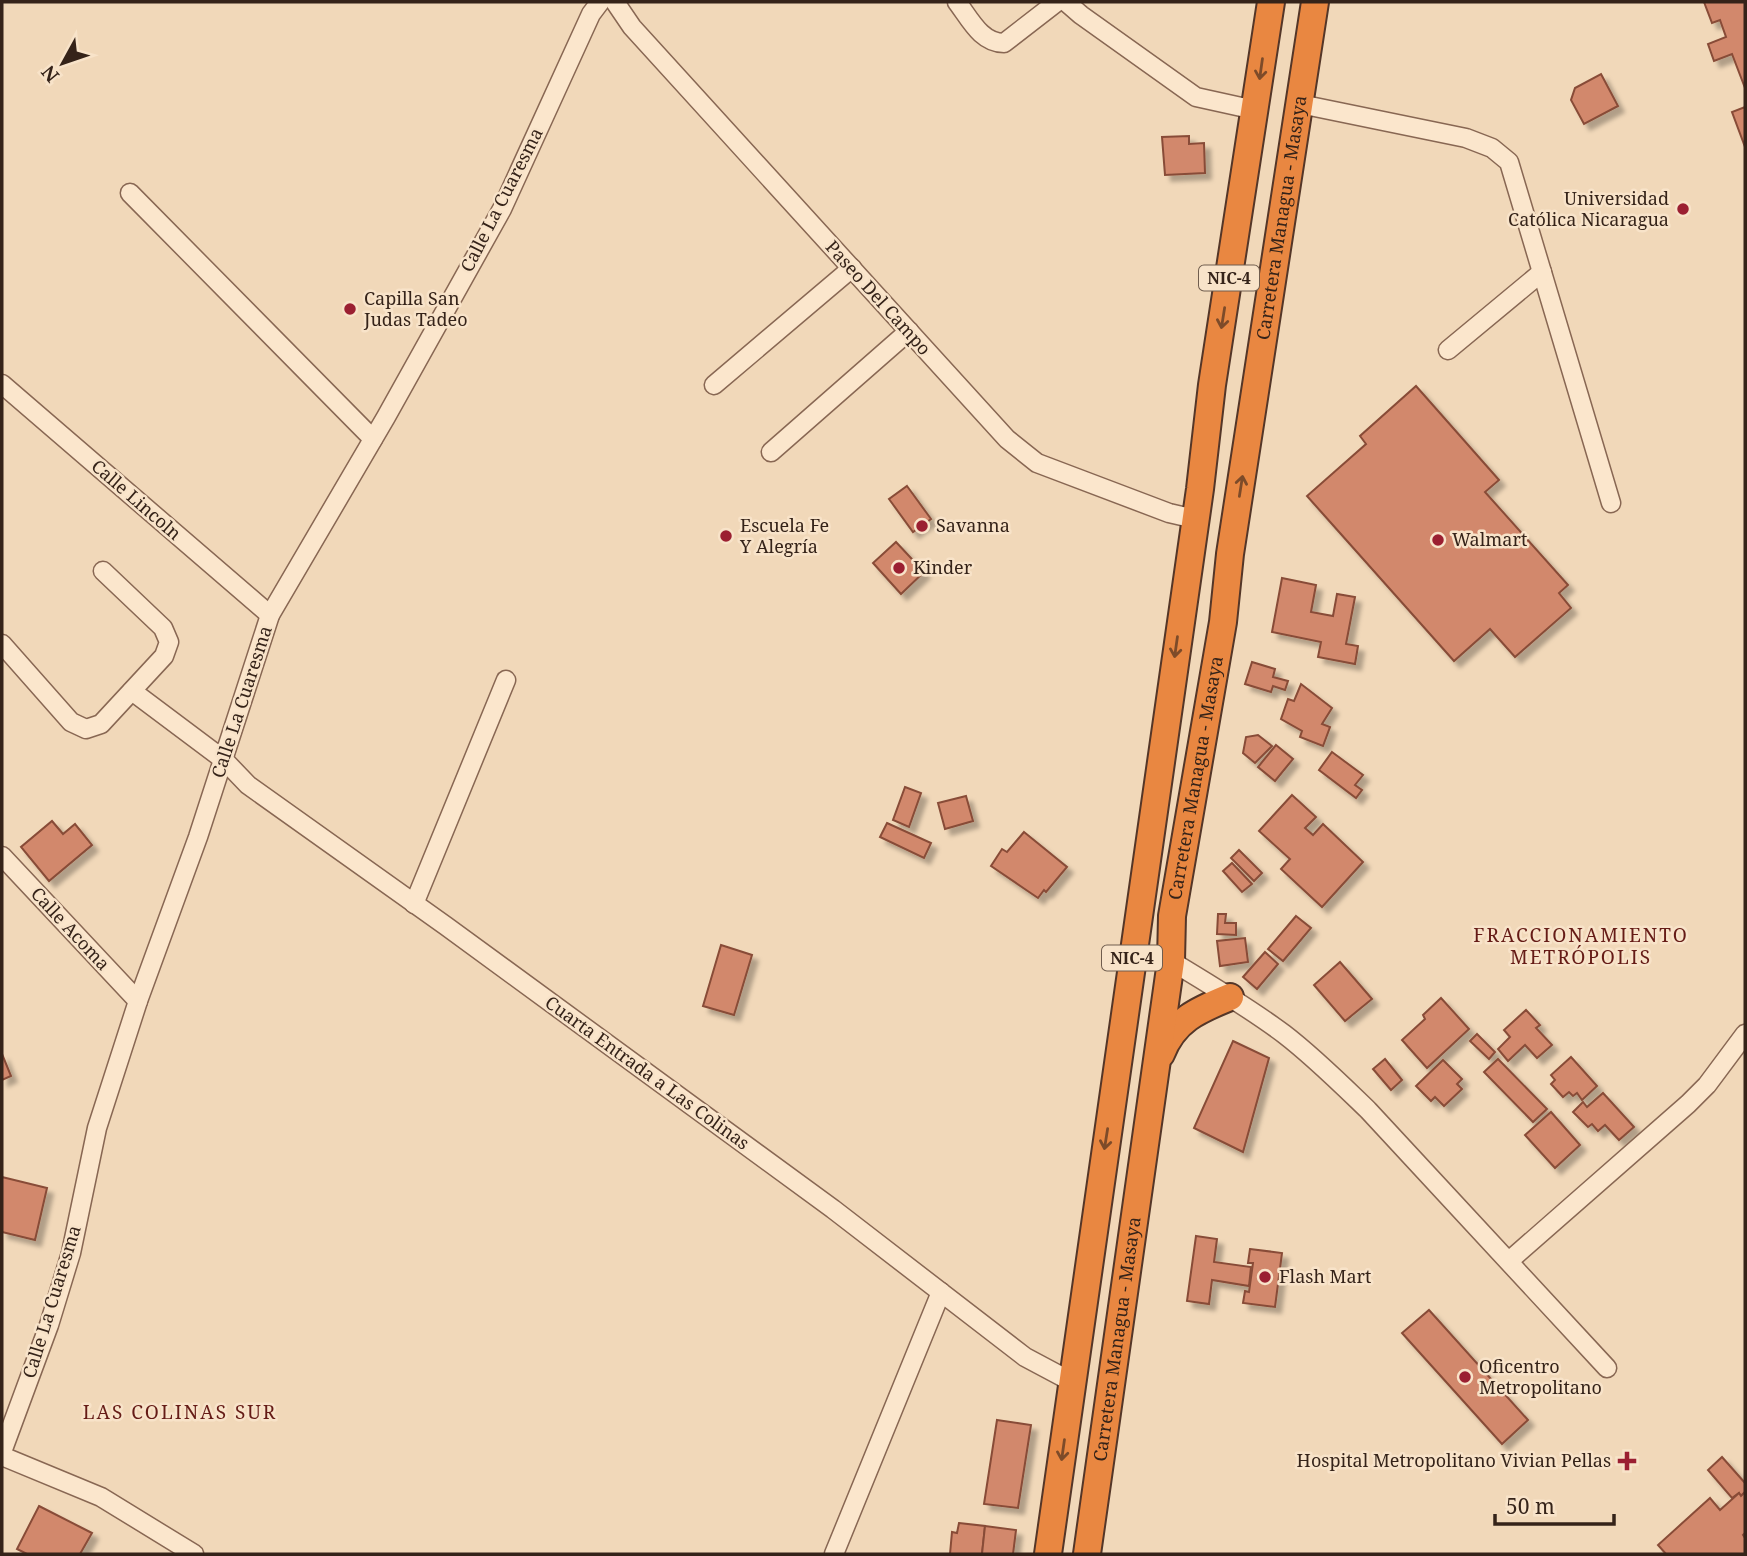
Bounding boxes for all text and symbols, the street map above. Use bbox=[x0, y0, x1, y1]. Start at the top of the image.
north arrow bbox=[28, 28, 98, 98]
one-way arrow bbox=[1254, 57, 1267, 80]
text: N bbox=[35, 60, 65, 88]
street label: Carretera Managua - Masaya bbox=[1250, 94, 1311, 341]
street label: Calle La Cuaresma bbox=[454, 123, 548, 276]
place label: Universidad Católica Nicaragua bbox=[1508, 186, 1669, 231]
marker: Universidad Católica Nicaragua bbox=[1675, 201, 1691, 217]
street label: Paseo Del Campo bbox=[821, 235, 937, 360]
road number: NIC-4 bbox=[1199, 266, 1259, 290]
place label: Capilla San Judas Tadeo bbox=[363, 286, 468, 331]
marker: Capilla San Judas Tadeo bbox=[342, 301, 358, 317]
one-way arrow bbox=[1216, 306, 1229, 329]
street label: Calle Lincoln bbox=[87, 454, 187, 545]
one-way arrow bbox=[1235, 476, 1248, 498]
place label: Escuela Fe Y Alegría bbox=[739, 513, 829, 558]
place label: Savanna bbox=[936, 513, 1010, 537]
marker: Savanna bbox=[914, 518, 930, 534]
place label: Walmart bbox=[1452, 527, 1527, 551]
marker: Escuela Fe Y Alegría bbox=[718, 528, 734, 544]
marker: Walmart bbox=[1430, 532, 1446, 548]
place label: Kinder bbox=[913, 555, 973, 579]
marker: Kinder bbox=[891, 560, 907, 576]
street label: Calle La Cuaresma bbox=[205, 623, 277, 781]
one-way arrow bbox=[1169, 635, 1182, 658]
street label: Carretera Managua - Masaya bbox=[1162, 654, 1228, 902]
street label: Calle Acoma bbox=[26, 882, 115, 975]
district label: FRACCIONAMIENTO METRÓPOLIS bbox=[1473, 922, 1689, 970]
road number: NIC-4 bbox=[1102, 946, 1162, 970]
street label: Cuarta Entrada a Las Colinas bbox=[541, 990, 755, 1155]
one-way arrow bbox=[1100, 1127, 1113, 1150]
street label: Carretera Managua - Masaya bbox=[1087, 1215, 1146, 1463]
street label: Calle La Cuaresma bbox=[16, 1222, 86, 1381]
place label: Flash Mart bbox=[1279, 1264, 1371, 1288]
marker: Flash Mart bbox=[1257, 1269, 1273, 1285]
place label: Oficentro Metropolitano bbox=[1479, 1354, 1602, 1399]
marker: Oficentro Metropolitano bbox=[1457, 1369, 1473, 1385]
district label: LAS COLINAS SUR bbox=[83, 1399, 277, 1425]
one-way arrow bbox=[1056, 1438, 1069, 1460]
place label: Hospital Metropolitano Vivian Pellas bbox=[1297, 1448, 1611, 1472]
marker: Hospital Metropolitano Vivian Pellas bbox=[1617, 1451, 1637, 1471]
scale bar bbox=[1495, 1482, 1614, 1526]
text: 50 m bbox=[1506, 1492, 1555, 1520]

